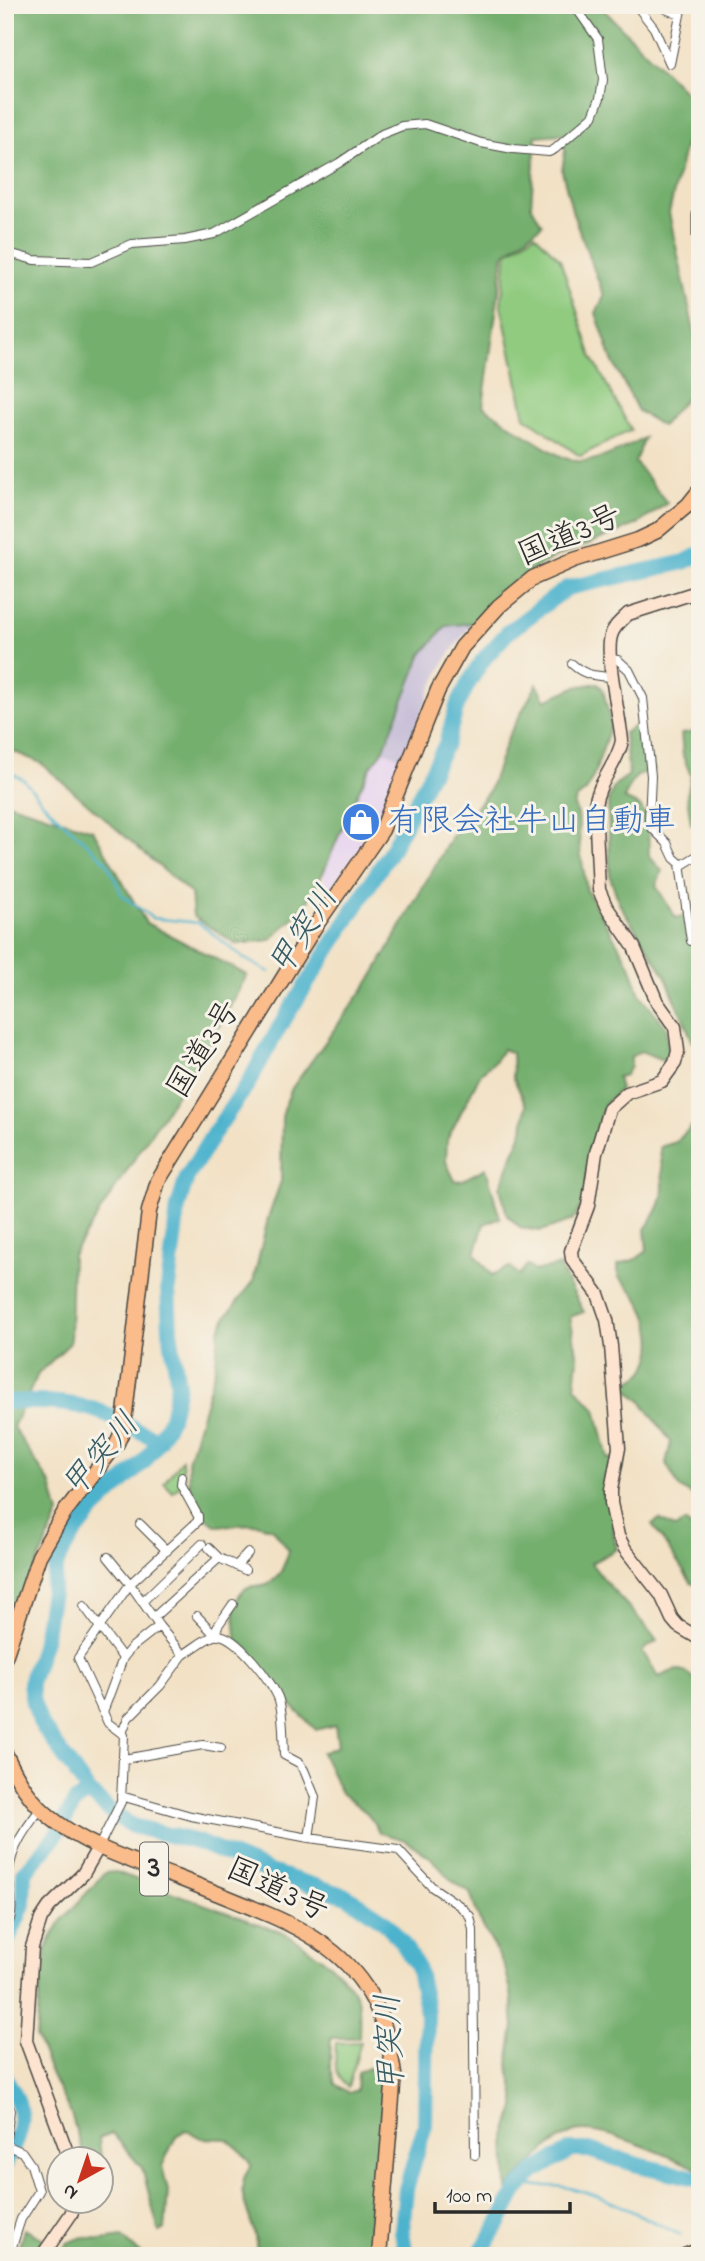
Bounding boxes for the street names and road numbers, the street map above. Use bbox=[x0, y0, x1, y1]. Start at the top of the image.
street label: 国道3号 bbox=[511, 494, 629, 580]
street label: 国道3号 bbox=[156, 991, 254, 1109]
road number: 3 bbox=[140, 1842, 168, 1896]
street label: 国道3号 bbox=[218, 1847, 336, 1935]

